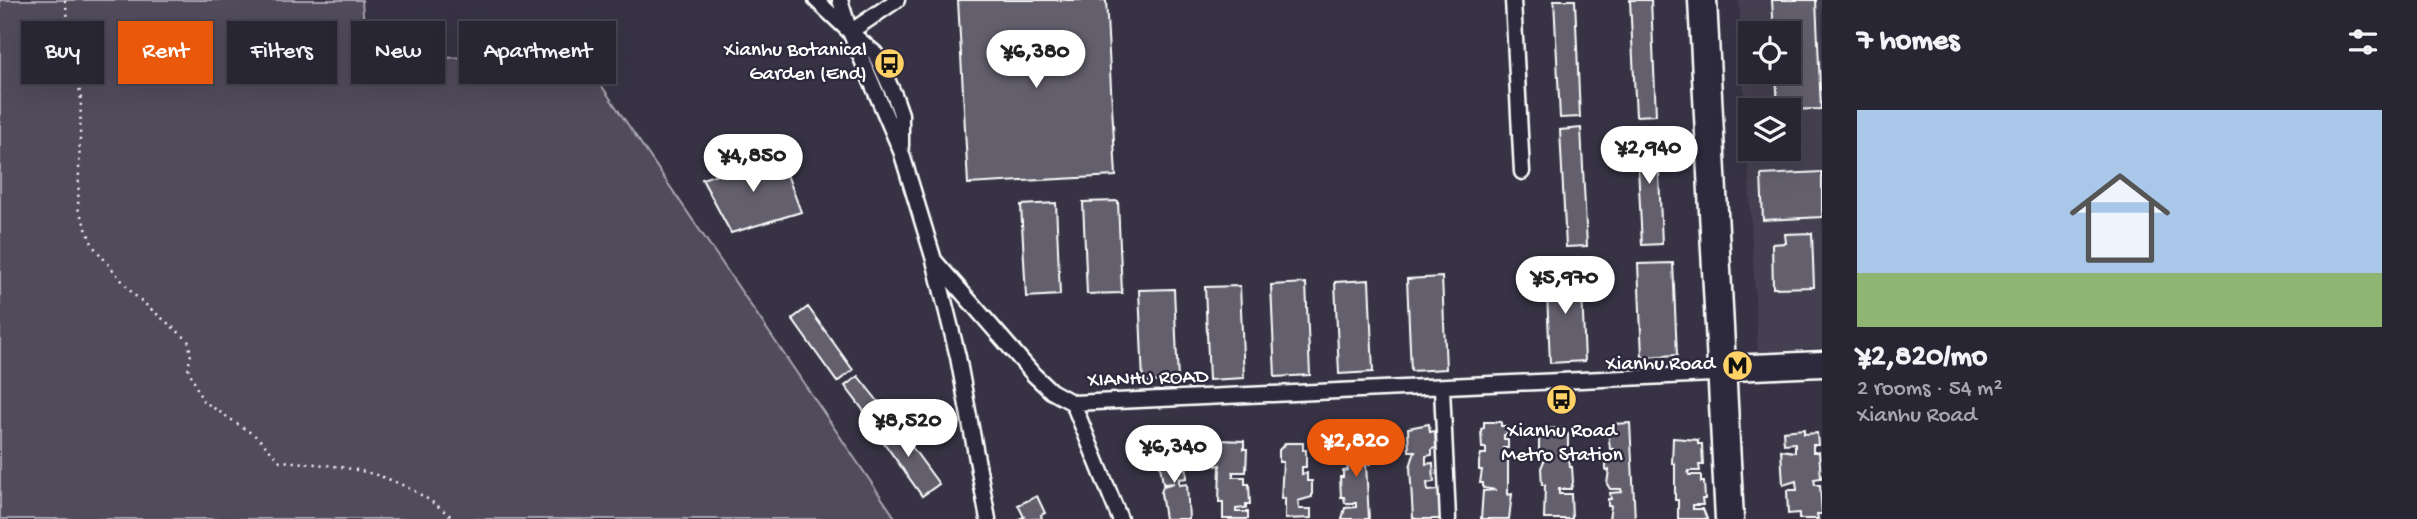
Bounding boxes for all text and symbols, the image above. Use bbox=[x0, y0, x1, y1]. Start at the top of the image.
chip: Buy bbox=[21, 21, 104, 84]
chip: Rent bbox=[118, 21, 213, 84]
chip: Filters bbox=[227, 21, 337, 84]
chip: New bbox=[351, 21, 445, 84]
chip: Apartment bbox=[459, 21, 616, 84]
map controls bbox=[1738, 21, 1801, 161]
button: locate bbox=[1738, 21, 1801, 84]
icon: filters bbox=[2344, 23, 2382, 61]
text: 7 homes bbox=[1857, 25, 1959, 60]
pin: ¥6,380 bbox=[979, 31, 1093, 90]
place label: Xianhu Botanical Garden (End) bbox=[723, 39, 867, 88]
text: ¥6,380 bbox=[1002, 39, 1070, 66]
bus stop icon: Xianhu Botanical Garden (End) bbox=[873, 46, 907, 80]
button: layers bbox=[1738, 98, 1801, 161]
pin: ¥2,940 bbox=[1592, 127, 1706, 186]
pin: ¥4,850 bbox=[696, 134, 810, 194]
text: ¥2,940 bbox=[1617, 135, 1681, 162]
text: ¥4,850 bbox=[720, 143, 786, 170]
icon: home bbox=[2057, 155, 2183, 281]
pin: ¥5,970 bbox=[1508, 256, 1622, 316]
text: ¥5,970 bbox=[1532, 265, 1598, 292]
text: ¥2,820/mo bbox=[1857, 341, 1987, 376]
metro station icon: Xianhu Road bbox=[1721, 348, 1755, 382]
place label: Xianhu Road bbox=[1605, 353, 1717, 378]
street label: XIANHU ROAD bbox=[1086, 365, 1209, 395]
text: 2 rooms · 54 m² bbox=[1857, 376, 2003, 403]
bus stop icon: Xianhu Road Metro Station bbox=[1545, 383, 1579, 417]
pin: ¥8,520 bbox=[851, 400, 965, 459]
text: Xianhu Road bbox=[1857, 403, 1977, 430]
text: ¥8,520 bbox=[875, 408, 941, 435]
pin: ¥2,820 bbox=[1299, 420, 1413, 479]
place label: Xianhu Road Metro Station bbox=[1501, 420, 1623, 469]
pin: ¥6,340 bbox=[1117, 426, 1231, 485]
text: ¥2,820 bbox=[1323, 428, 1389, 455]
text: ¥6,340 bbox=[1141, 434, 1207, 461]

